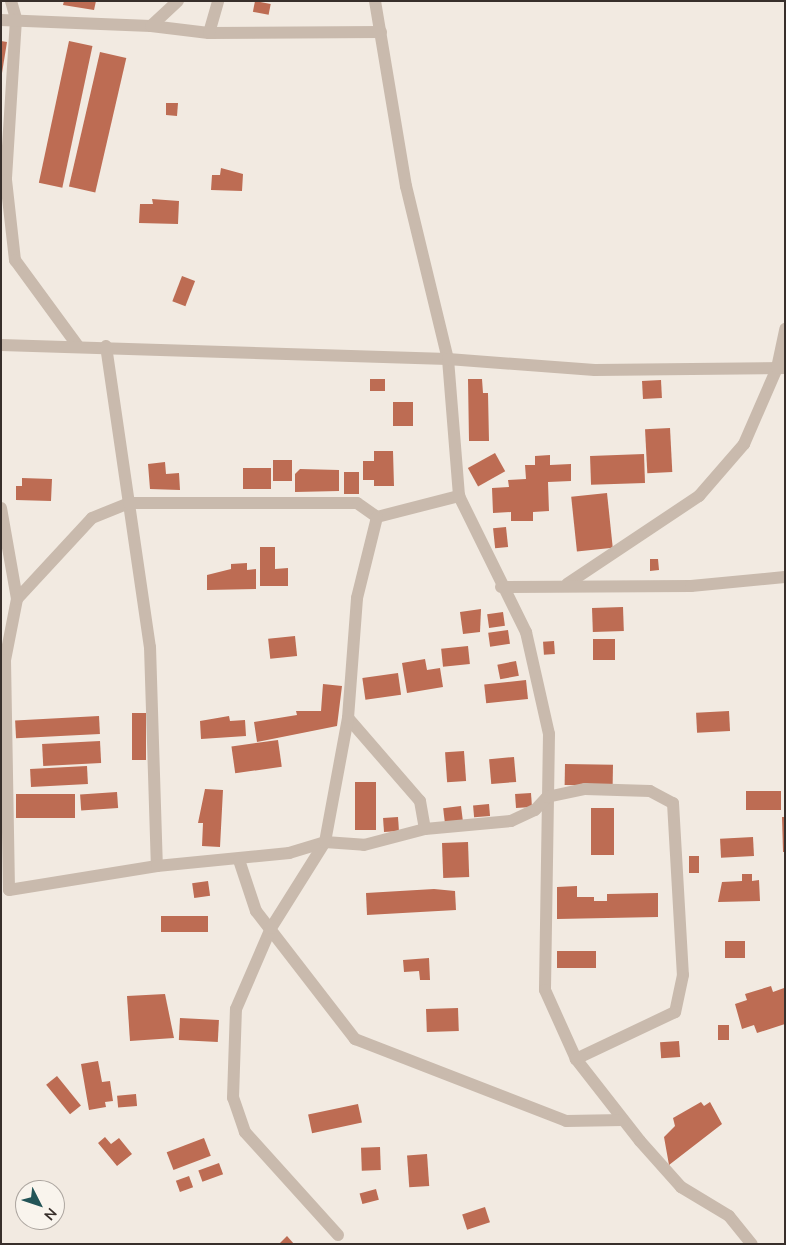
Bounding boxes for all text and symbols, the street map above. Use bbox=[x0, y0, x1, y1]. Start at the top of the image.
north arrow bbox=[15, 1180, 65, 1230]
text: N bbox=[40, 1204, 61, 1224]

